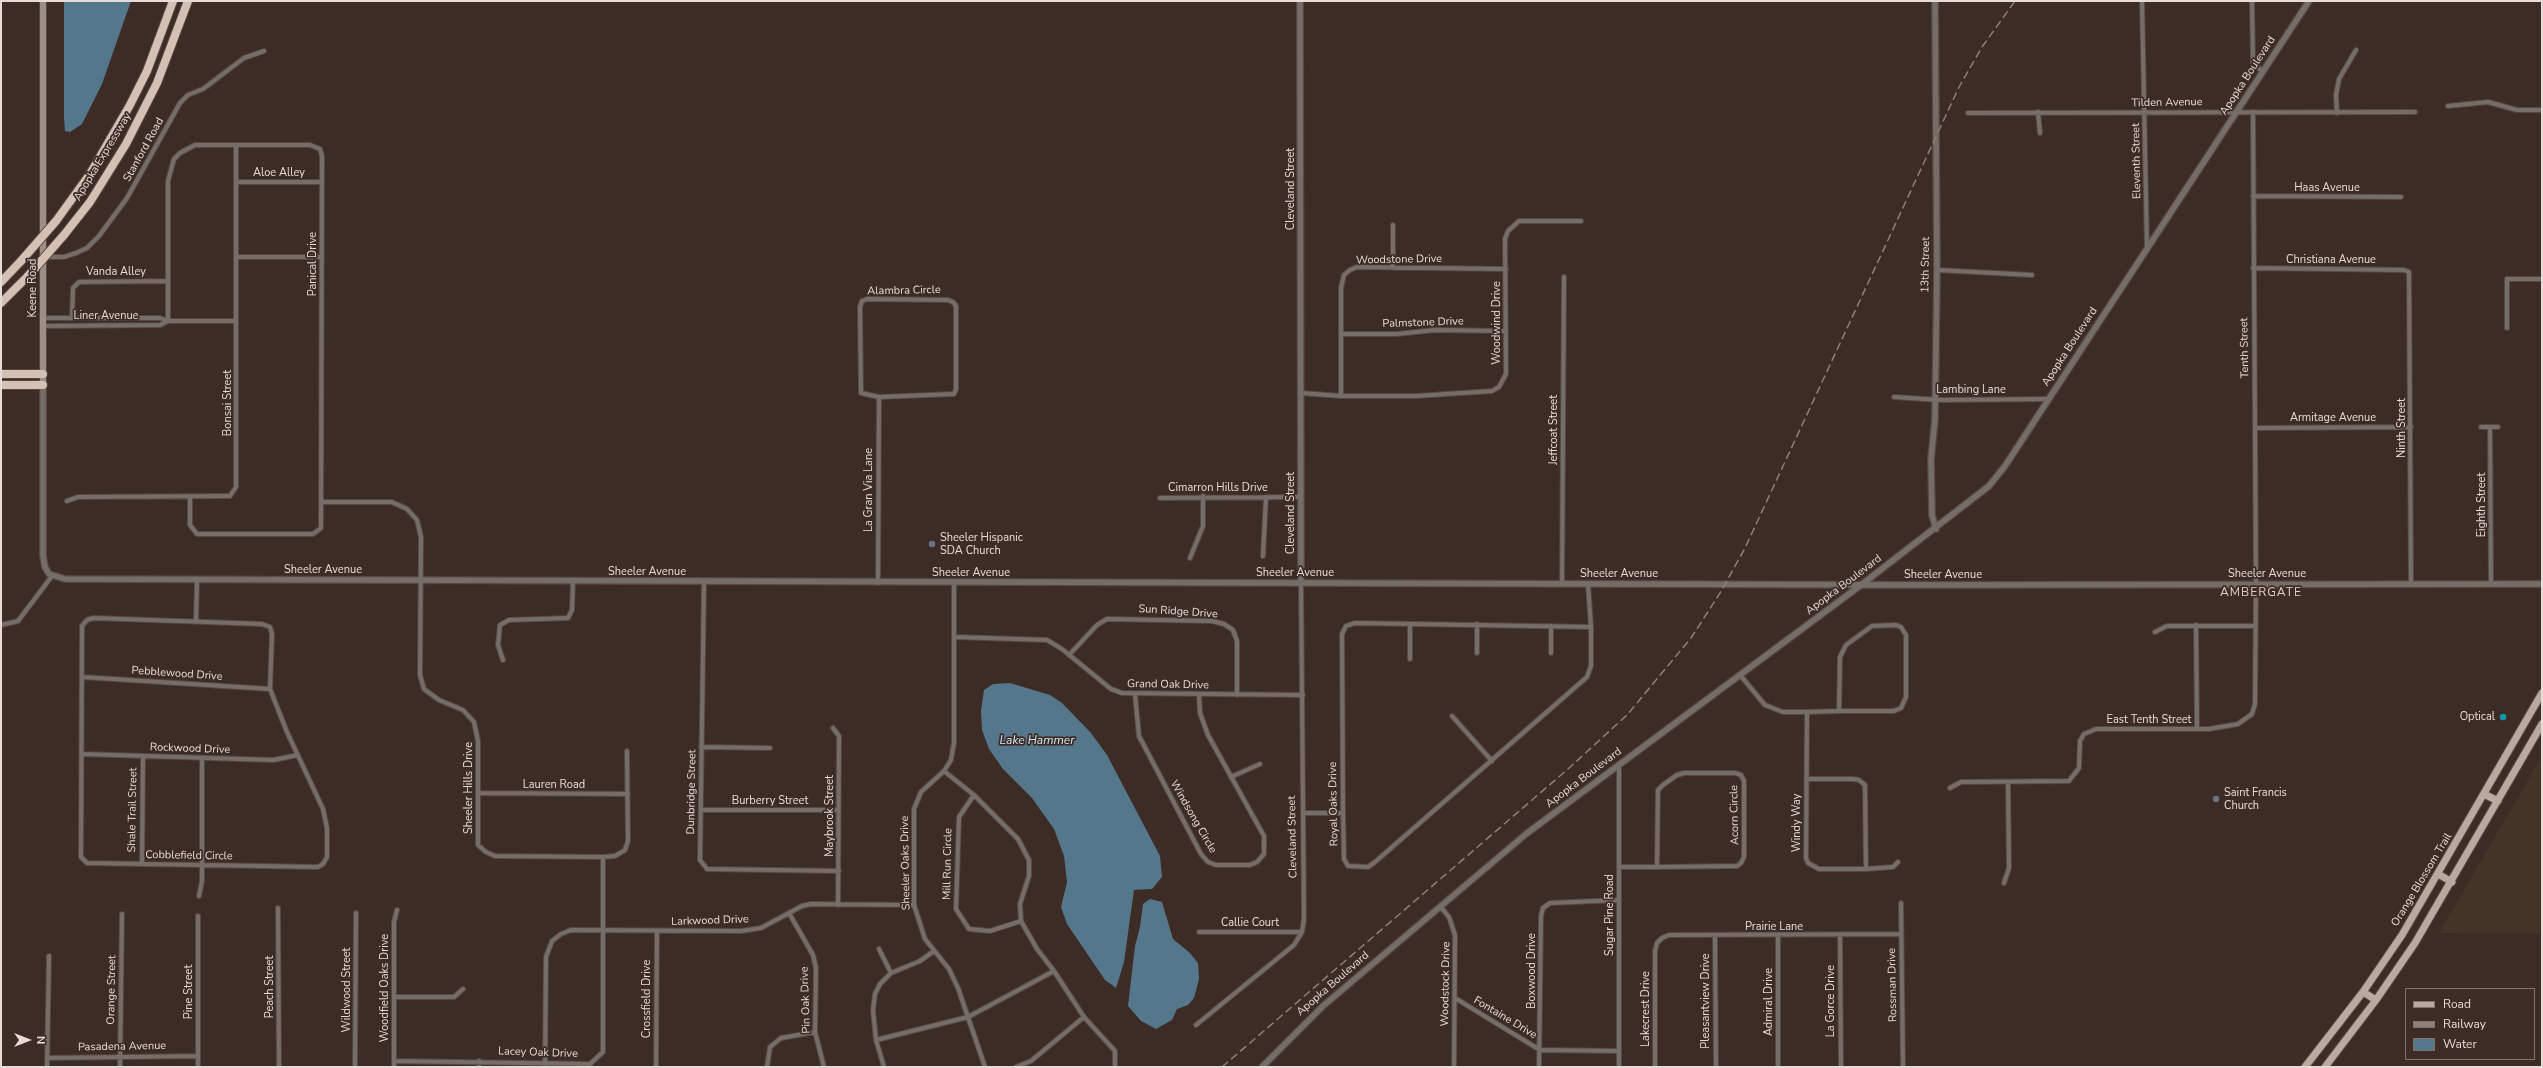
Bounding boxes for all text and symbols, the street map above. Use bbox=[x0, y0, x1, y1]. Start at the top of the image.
street label: Apopka Boulevard bbox=[2218, 34, 2278, 118]
street label: Tilden Avenue bbox=[2131, 96, 2203, 110]
street label: Apopka Expressway bbox=[71, 111, 135, 203]
street label: Stanford Road bbox=[121, 116, 167, 184]
street label: Eleventh Street bbox=[2130, 123, 2144, 199]
street label: Cleveland Street bbox=[1284, 148, 1298, 230]
street label: Aloe Alley bbox=[253, 166, 305, 180]
street label: Haas Avenue bbox=[2294, 181, 2360, 195]
street label: Panical Drive bbox=[306, 232, 320, 296]
street label: 13th Street bbox=[1919, 237, 1933, 293]
street label: Woodstone Drive bbox=[1356, 253, 1442, 267]
street label: Christiana Avenue bbox=[2286, 253, 2376, 267]
street label: Keene Road bbox=[26, 259, 40, 317]
street label: Vanda Alley bbox=[86, 265, 146, 279]
street label: Woodwind Drive bbox=[1490, 281, 1504, 365]
street label: Alambra Circle bbox=[867, 284, 941, 298]
street label: Apopka Boulevard bbox=[2040, 305, 2100, 389]
street label: Liner Avenue bbox=[74, 309, 138, 323]
street label: Palmstone Drive bbox=[1382, 315, 1464, 331]
street label: Tenth Street bbox=[2238, 317, 2252, 379]
street label: Bonsai Street bbox=[221, 370, 235, 436]
street label: Lambing Lane bbox=[1936, 383, 2006, 397]
street label: Jeffcoat Street bbox=[1547, 395, 1561, 465]
street label: Ninth Street bbox=[2395, 398, 2409, 458]
street label: Armitage Avenue bbox=[2290, 411, 2376, 425]
street label: La Gran Via Lane bbox=[862, 448, 876, 532]
street label: Cleveland Street bbox=[1284, 472, 1298, 554]
street label: Eighth Street bbox=[2475, 473, 2489, 537]
street label: Cimarron Hills Drive bbox=[1168, 481, 1268, 495]
place label: Sheeler Hispanic SDA Church bbox=[940, 531, 1023, 557]
marker: Sheeler Hispanic SDA Church bbox=[927, 539, 937, 549]
street label: Apopka Boulevard bbox=[1804, 552, 1884, 618]
street label: Sheeler Avenue bbox=[284, 563, 362, 577]
street label: Sheeler Avenue bbox=[608, 565, 686, 579]
street label: Sheeler Avenue bbox=[932, 566, 1010, 580]
street label: Sheeler Avenue bbox=[1256, 566, 1334, 580]
street label: Sheeler Avenue bbox=[1580, 567, 1658, 581]
street label: Sheeler Avenue bbox=[2228, 567, 2306, 581]
street label: Sheeler Avenue bbox=[1904, 568, 1982, 582]
district label: AMBERGATE bbox=[2220, 586, 2302, 600]
street label: Sun Ridge Drive bbox=[1138, 603, 1218, 621]
street label: Pebblewood Drive bbox=[131, 664, 223, 684]
street label: Grand Oak Drive bbox=[1127, 678, 1209, 692]
place label: Optical bbox=[2460, 710, 2495, 724]
marker: Optical bbox=[2498, 712, 2508, 722]
street label: East Tenth Street bbox=[2107, 713, 2191, 727]
water label: Lake Hammer bbox=[1000, 734, 1074, 748]
street label: Rockwood Drive bbox=[150, 741, 230, 757]
street label: Sheeler Hills Drive bbox=[462, 742, 476, 834]
street label: Apopka Boulevard bbox=[1544, 745, 1624, 811]
street label: Dunbridge Street bbox=[685, 749, 699, 835]
street label: Royal Oaks Drive bbox=[1327, 762, 1341, 846]
street label: Shale Trail Street bbox=[126, 767, 140, 853]
street label: Maybrook Street bbox=[823, 775, 837, 857]
street label: Lauren Road bbox=[523, 778, 585, 792]
street label: Windsong Circle bbox=[1167, 778, 1219, 856]
street label: Acorn Circle bbox=[1728, 785, 1742, 845]
place label: Saint Francis Church bbox=[2224, 786, 2287, 812]
street label: Burberry Street bbox=[732, 794, 808, 808]
street label: Windy Way bbox=[1790, 794, 1804, 852]
marker: Saint Francis Church bbox=[2211, 794, 2221, 804]
street label: Cleveland Street bbox=[1286, 796, 1300, 878]
street label: Sheeler Oaks Drive bbox=[899, 816, 913, 910]
street label: Mill Run Circle bbox=[941, 828, 955, 900]
street label: Orange Blossom Trail bbox=[2389, 831, 2455, 929]
street label: Cobblefield Circle bbox=[145, 849, 233, 863]
street label: Sugar Pine Road bbox=[1603, 874, 1617, 956]
street label: Larkwood Drive bbox=[671, 913, 749, 929]
street label: Callie Court bbox=[1221, 916, 1279, 930]
street label: Prairie Lane bbox=[1745, 920, 1803, 934]
street label: Boxwood Drive bbox=[1525, 933, 1539, 1009]
street label: Woodfield Oaks Drive bbox=[378, 934, 392, 1042]
street label: Woodstock Drive bbox=[1439, 942, 1453, 1026]
street label: Wildwood Street bbox=[340, 948, 354, 1032]
street label: Rossman Drive bbox=[1886, 948, 1900, 1022]
street label: Apopka Boulevard bbox=[1294, 949, 1372, 1019]
street label: Pleasantview Drive bbox=[1699, 953, 1713, 1049]
street label: Orange Street bbox=[105, 955, 119, 1025]
street label: Peach Street bbox=[263, 956, 277, 1018]
street label: Crossfield Drive bbox=[640, 960, 654, 1038]
street label: Pine Street bbox=[182, 965, 196, 1019]
street label: La Gorce Drive bbox=[1824, 965, 1838, 1037]
street label: Pin Oak Drive bbox=[798, 966, 814, 1034]
street label: Admiral Drive bbox=[1762, 968, 1776, 1036]
street label: Lakecrest Drive bbox=[1639, 971, 1653, 1047]
legend bbox=[2405, 988, 2535, 1060]
street label: Fontaine Drive bbox=[1471, 994, 1539, 1042]
text: Road bbox=[2443, 996, 2471, 1012]
text: Railway bbox=[2443, 1016, 2486, 1032]
north arrow bbox=[8, 1020, 48, 1060]
text: N bbox=[33, 1036, 48, 1044]
text: Water bbox=[2443, 1036, 2477, 1052]
street label: Pasadena Avenue bbox=[78, 1040, 166, 1054]
street label: Lacey Oak Drive bbox=[498, 1045, 578, 1061]

